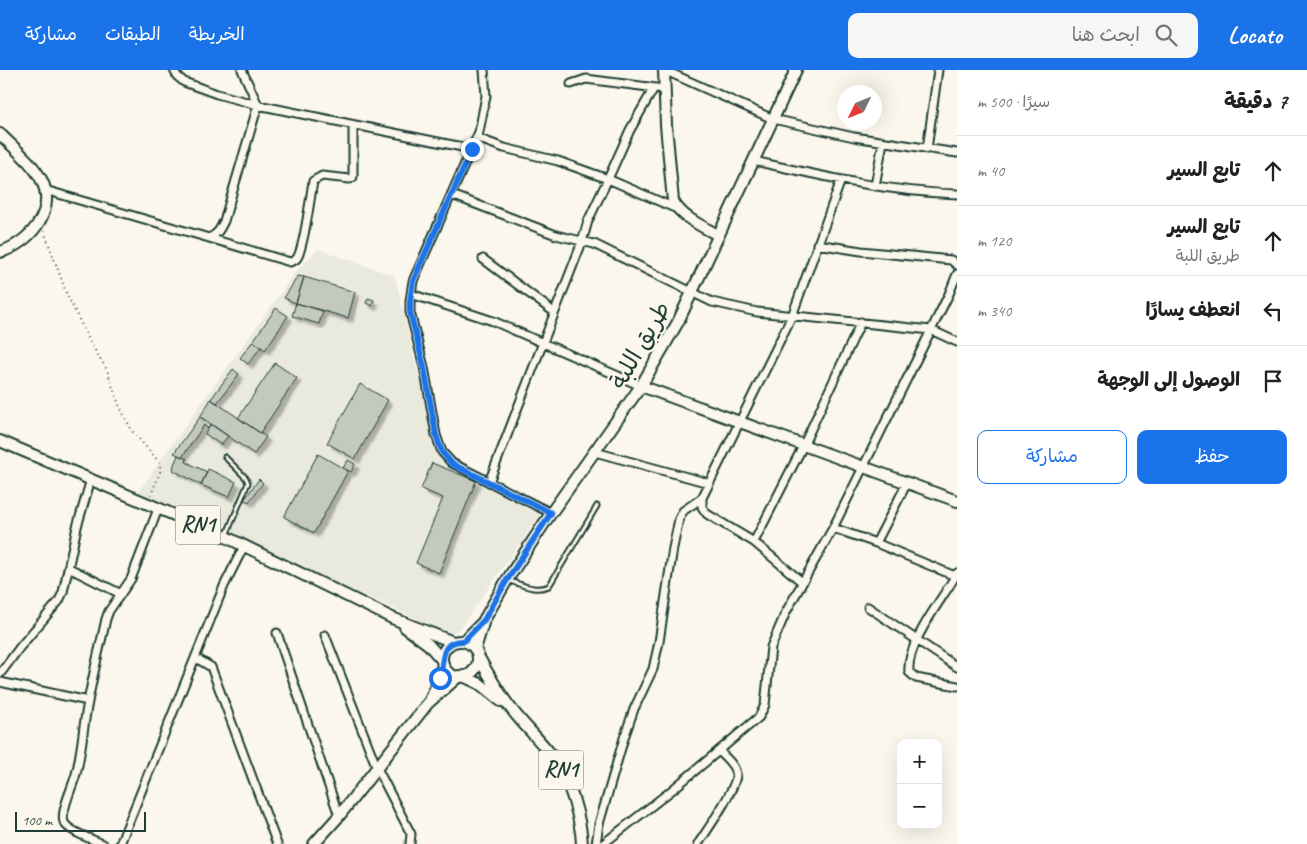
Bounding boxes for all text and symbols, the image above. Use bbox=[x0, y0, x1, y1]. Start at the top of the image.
search box bbox=[848, 13, 1198, 58]
text: Locato bbox=[1228, 20, 1282, 50]
icon: search bbox=[1152, 21, 1180, 49]
text: مشاركة bbox=[25, 23, 77, 45]
text: الطبقات bbox=[105, 23, 161, 45]
text: الخريطة bbox=[189, 23, 245, 45]
text: ابحث هنا bbox=[1072, 23, 1140, 47]
north arrow bbox=[837, 85, 882, 130]
text: 7 دقيقة bbox=[1224, 88, 1287, 114]
text: سيرًا · 500 m bbox=[977, 92, 1050, 112]
route end bbox=[461, 138, 484, 161]
icon: ahead bbox=[1259, 157, 1287, 185]
text: تابع السير bbox=[1168, 158, 1240, 182]
text: 40 m bbox=[977, 161, 1004, 181]
text: تابع السير bbox=[1168, 215, 1240, 239]
icon: ahead bbox=[1259, 227, 1287, 255]
text: 120 m bbox=[977, 231, 1011, 251]
text: طريق اللبة bbox=[1176, 246, 1240, 266]
street label: طريق اللبة bbox=[603, 296, 677, 394]
icon: left bbox=[1259, 297, 1287, 325]
text: انعطف يسارًا bbox=[1146, 298, 1240, 322]
text: 340 m bbox=[977, 301, 1011, 321]
icon: arrive bbox=[1259, 367, 1287, 395]
text: الوصول إلى الوجهة bbox=[1097, 368, 1240, 392]
button: مشاركة bbox=[977, 430, 1127, 484]
button: حفظ bbox=[1137, 430, 1287, 484]
road number: RN1 bbox=[176, 506, 220, 544]
route start bbox=[429, 667, 452, 690]
map controls bbox=[897, 739, 942, 829]
button: + bbox=[897, 739, 942, 784]
road number: RN1 bbox=[538, 750, 584, 790]
button: − bbox=[897, 784, 942, 829]
scale bar bbox=[15, 809, 146, 832]
text: 100 m bbox=[22, 812, 52, 829]

